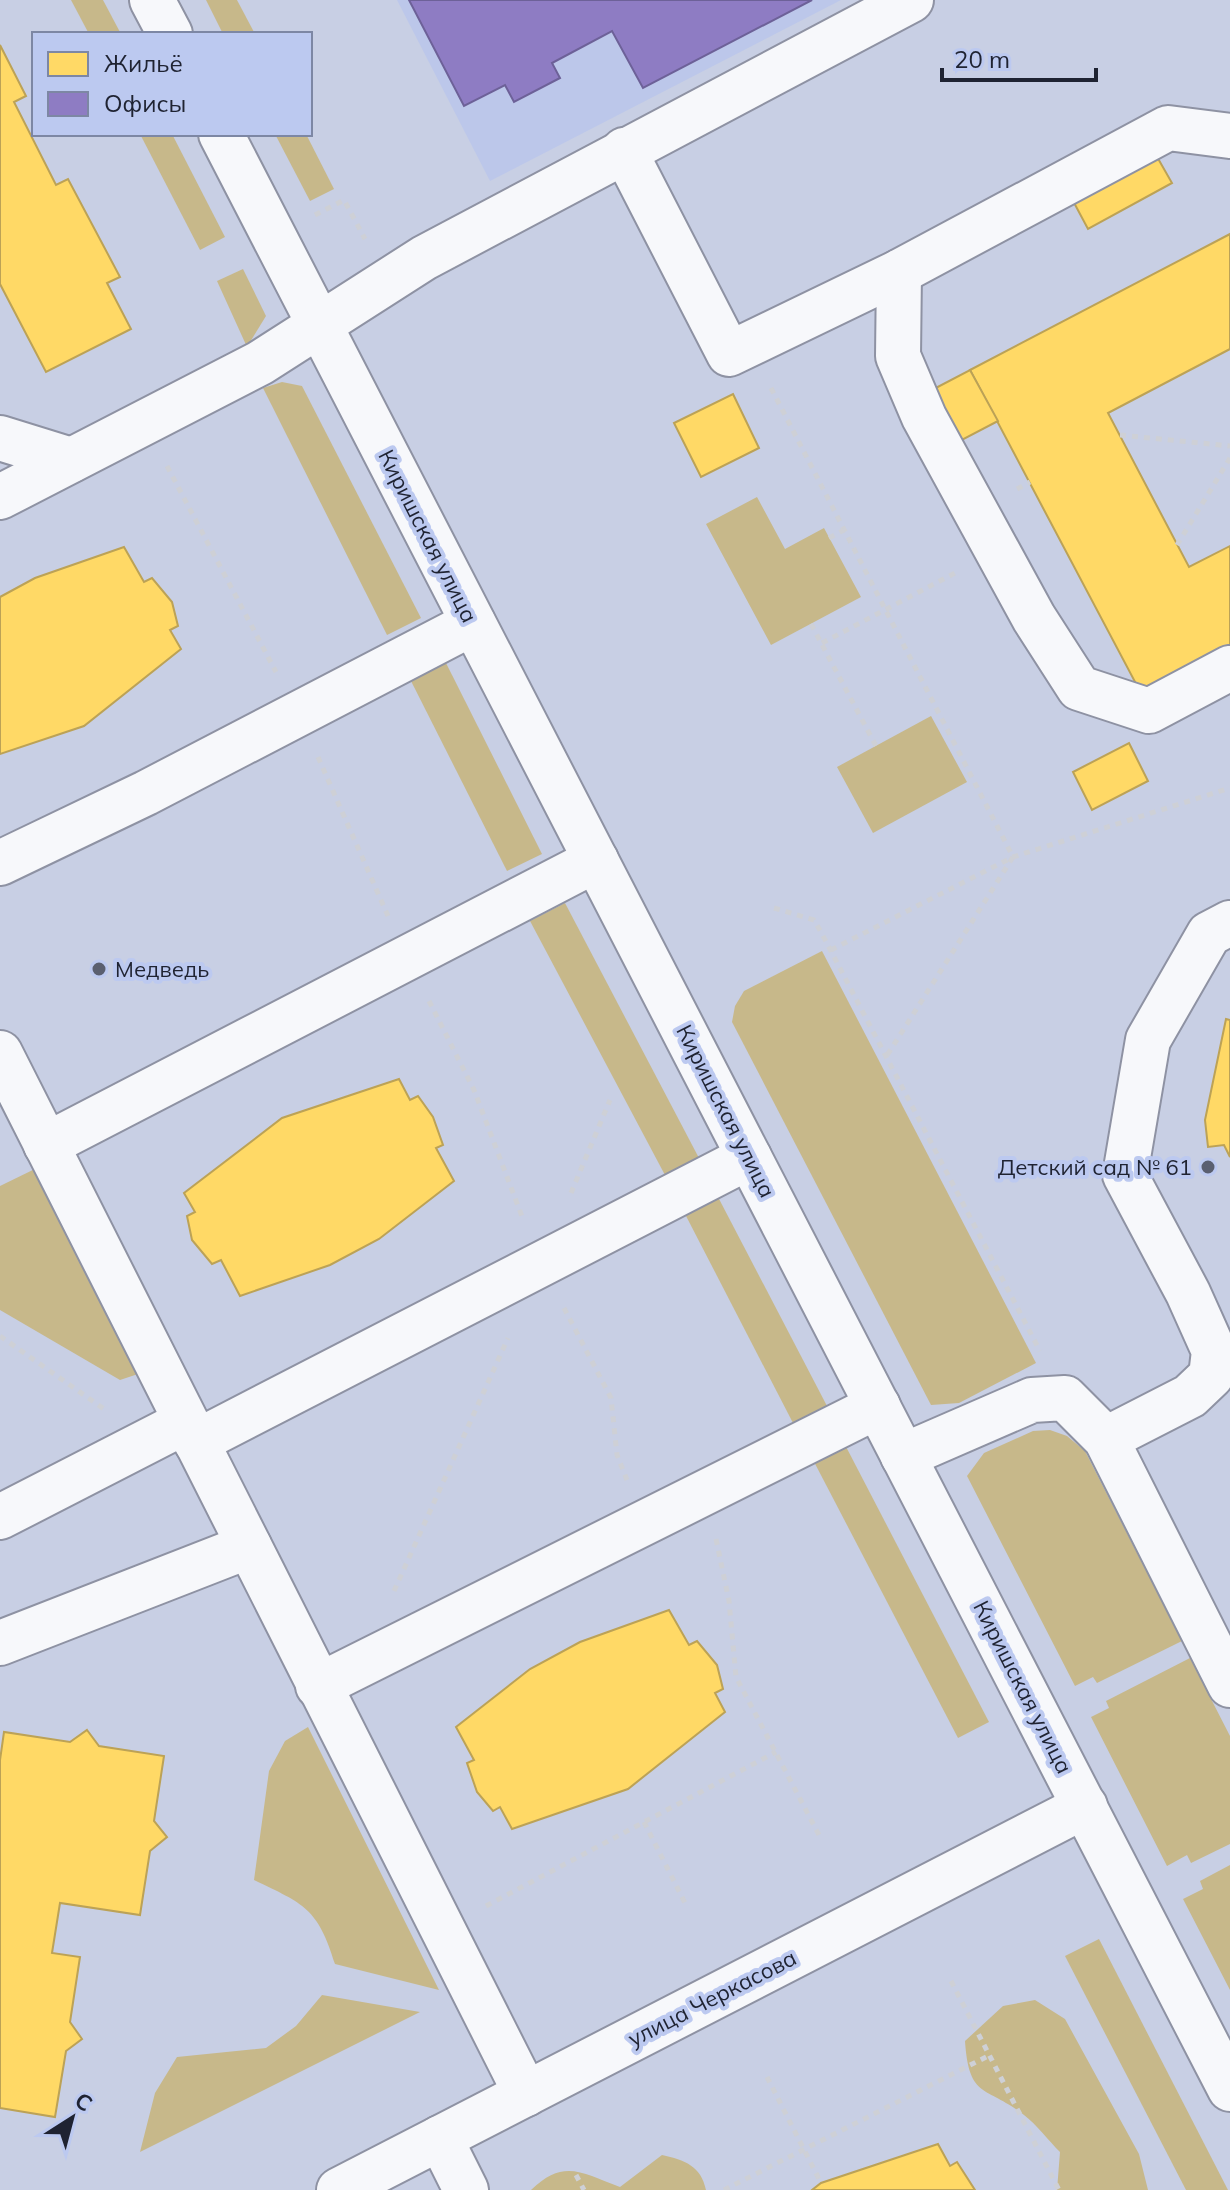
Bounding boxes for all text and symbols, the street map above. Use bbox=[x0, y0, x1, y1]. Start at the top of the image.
legend bbox=[32, 32, 312, 136]
scale bar bbox=[942, 32, 1096, 82]
text: 20 m bbox=[954, 44, 1010, 74]
text: Жильё bbox=[104, 48, 183, 78]
text: Офисы bbox=[104, 88, 186, 118]
street label: Киришская улица bbox=[372, 445, 484, 627]
place label: Медведь bbox=[115, 955, 209, 983]
marker: Медведь bbox=[90, 960, 108, 978]
street label: Киришская улица bbox=[670, 1020, 782, 1202]
place label: Детский сад № 61 bbox=[998, 1153, 1192, 1181]
marker: Детский сад № 61 bbox=[1199, 1158, 1217, 1176]
street label: Киришская улица bbox=[967, 1596, 1079, 1778]
street label: улица Черкасова bbox=[623, 1943, 801, 2053]
north arrow bbox=[32, 2078, 112, 2158]
text: С bbox=[69, 2086, 98, 2118]

